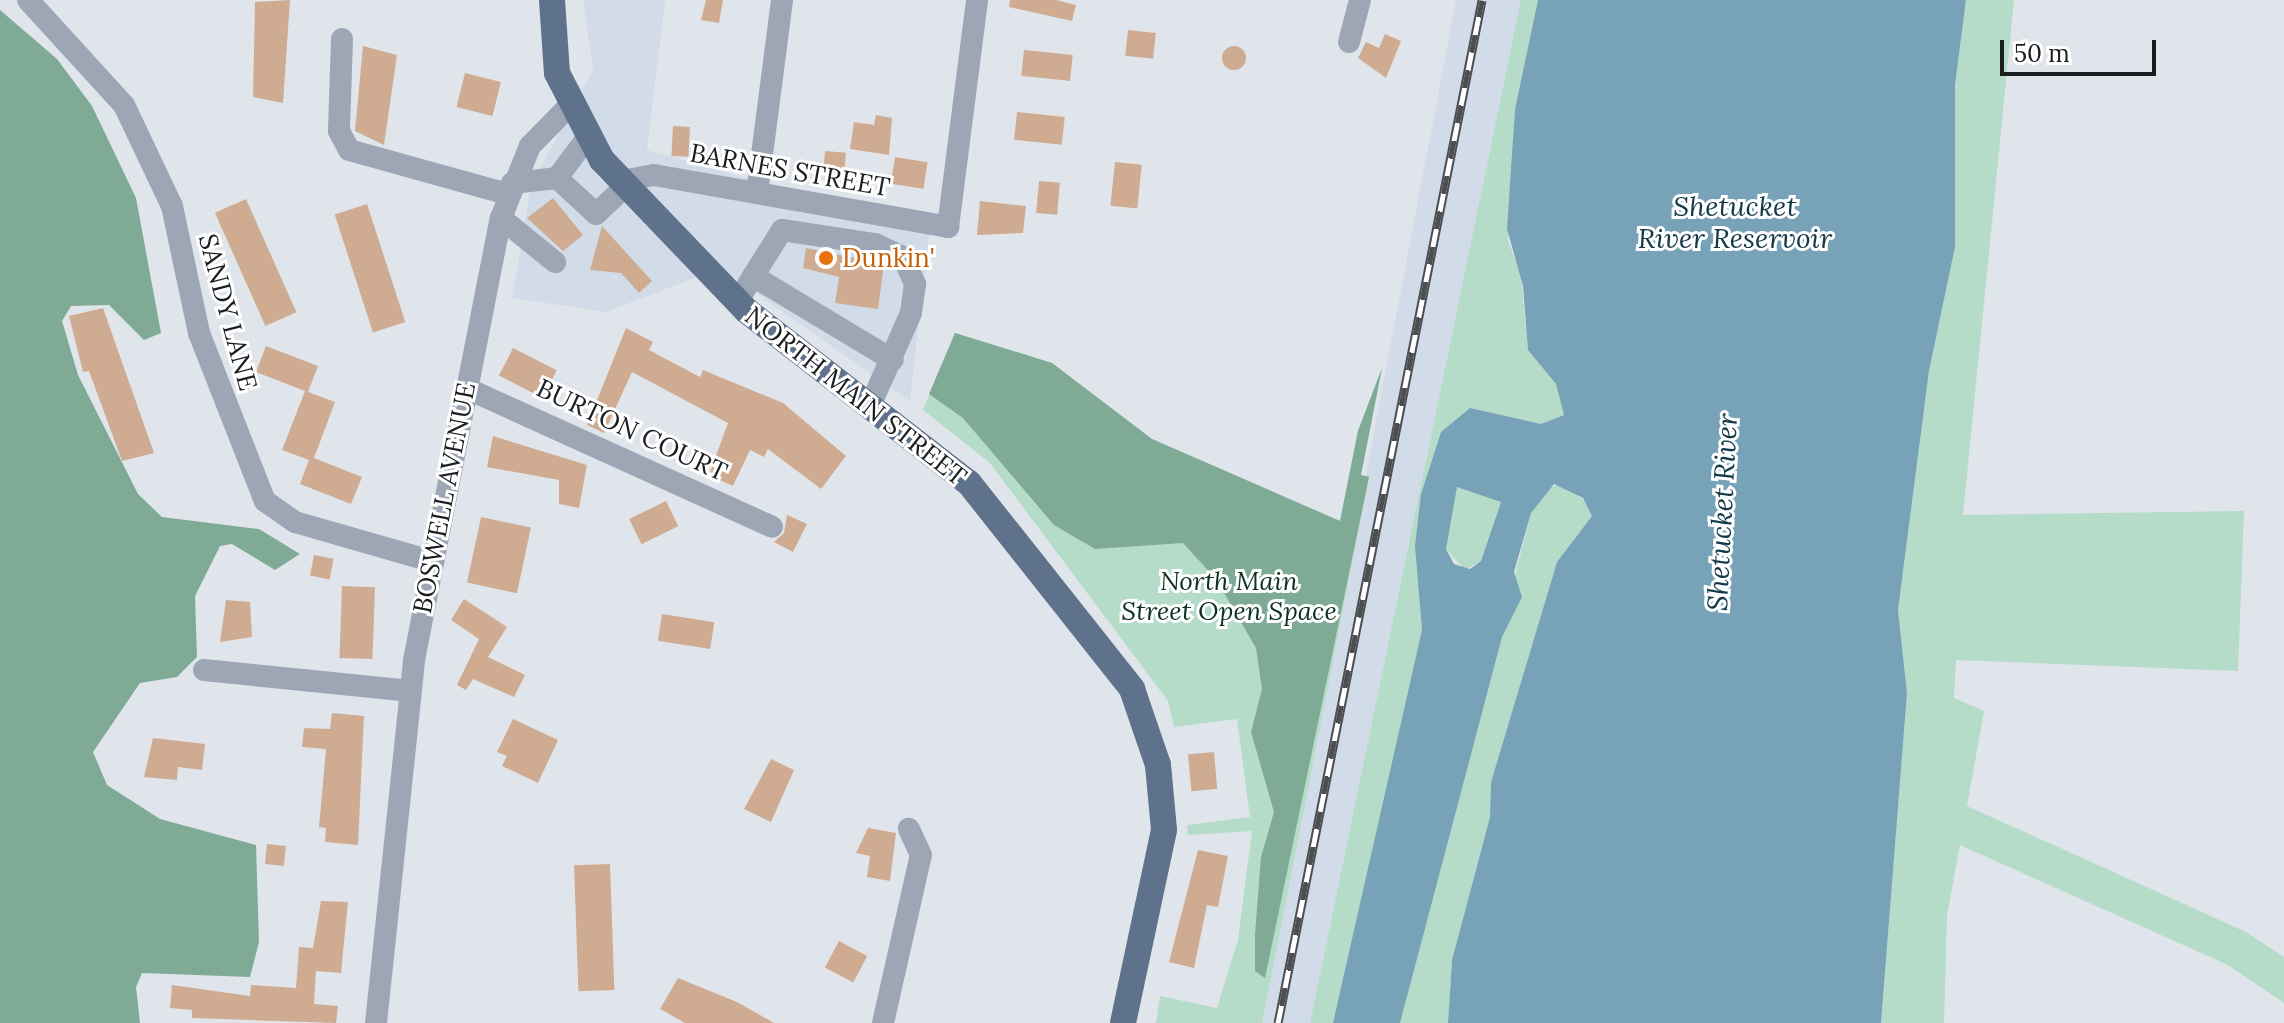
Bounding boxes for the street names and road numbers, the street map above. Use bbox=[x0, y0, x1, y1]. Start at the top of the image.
street label: BARNES STREET bbox=[688, 137, 892, 203]
street label: SANDY LANE bbox=[192, 230, 264, 394]
street label: NORTH MAIN STREET bbox=[739, 300, 973, 492]
street label: BURTON COURT bbox=[532, 372, 732, 488]
street label: BOSWELL AVENUE bbox=[406, 380, 482, 616]

